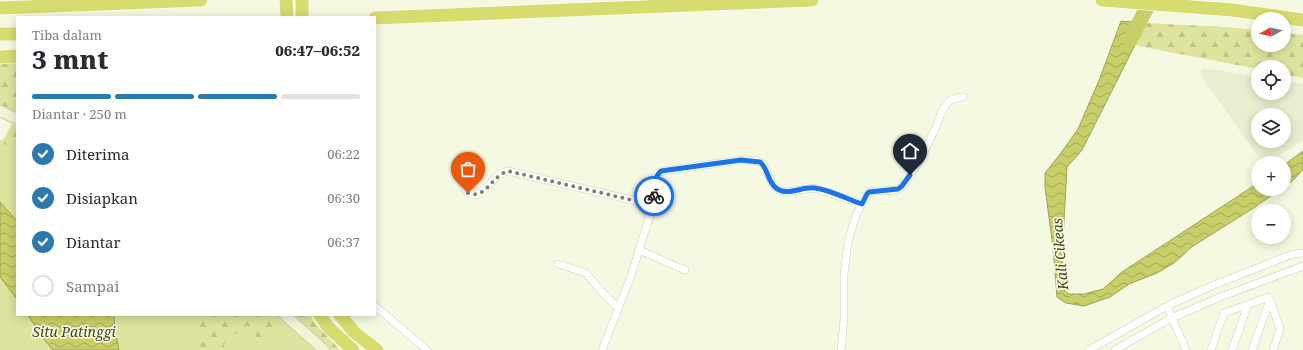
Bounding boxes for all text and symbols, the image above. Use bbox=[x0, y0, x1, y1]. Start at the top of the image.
north arrow bbox=[1251, 12, 1291, 52]
map controls bbox=[1251, 12, 1291, 244]
text: Tiba dalam bbox=[32, 26, 102, 44]
text: 06:47–06:52 bbox=[275, 40, 360, 60]
text: 3 mnt bbox=[32, 41, 108, 77]
button: locate bbox=[1251, 60, 1291, 100]
text: Diantar · 250 m bbox=[32, 105, 127, 123]
button: layers bbox=[1251, 108, 1291, 148]
pin bbox=[893, 134, 927, 175]
icon: home bbox=[899, 140, 921, 162]
icon: check bbox=[32, 143, 54, 165]
text: Diterima bbox=[66, 144, 130, 164]
text: 06:22 bbox=[327, 145, 360, 163]
pin bbox=[451, 152, 485, 193]
button: + bbox=[1251, 156, 1291, 196]
icon: bag bbox=[457, 158, 479, 180]
courier bbox=[634, 176, 674, 216]
icon: bike bbox=[643, 185, 665, 207]
icon: check bbox=[32, 187, 54, 209]
text: Disiapkan bbox=[66, 188, 138, 208]
text: 06:30 bbox=[327, 189, 360, 207]
button: − bbox=[1251, 204, 1291, 244]
water label: Kali Cikeas bbox=[1047, 217, 1072, 292]
icon: check bbox=[32, 231, 54, 253]
text: Diantar bbox=[66, 232, 121, 252]
text: 06:37 bbox=[327, 233, 360, 251]
text: Sampai bbox=[66, 276, 119, 296]
water label: Situ Patinggi bbox=[32, 322, 116, 341]

